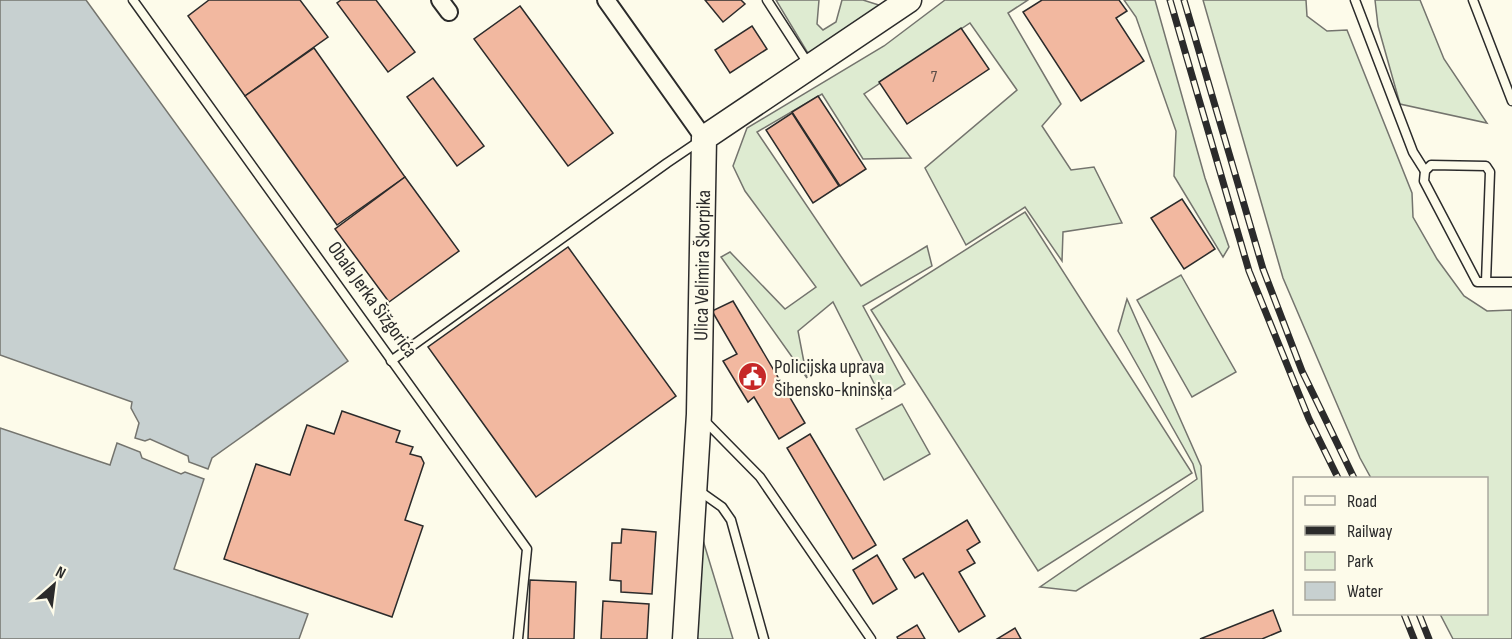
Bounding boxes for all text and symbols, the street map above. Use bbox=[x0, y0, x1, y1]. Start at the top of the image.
house number: 7 bbox=[931, 68, 938, 87]
street label: Ulica Velimira Škorpika bbox=[689, 190, 716, 341]
street label: Obala Jerka Šižgorića bbox=[322, 237, 422, 362]
place label: Policijska uprava Šibensko-kninska bbox=[774, 355, 892, 402]
public building icon: Policijska uprava Šibensko-kninska bbox=[737, 361, 769, 393]
legend bbox=[1293, 477, 1488, 615]
text: Road bbox=[1347, 491, 1377, 512]
text: Railway bbox=[1347, 521, 1392, 542]
text: Park bbox=[1347, 551, 1373, 572]
north arrow bbox=[24, 555, 84, 615]
text: N bbox=[52, 563, 69, 583]
text: Water bbox=[1347, 581, 1383, 602]

